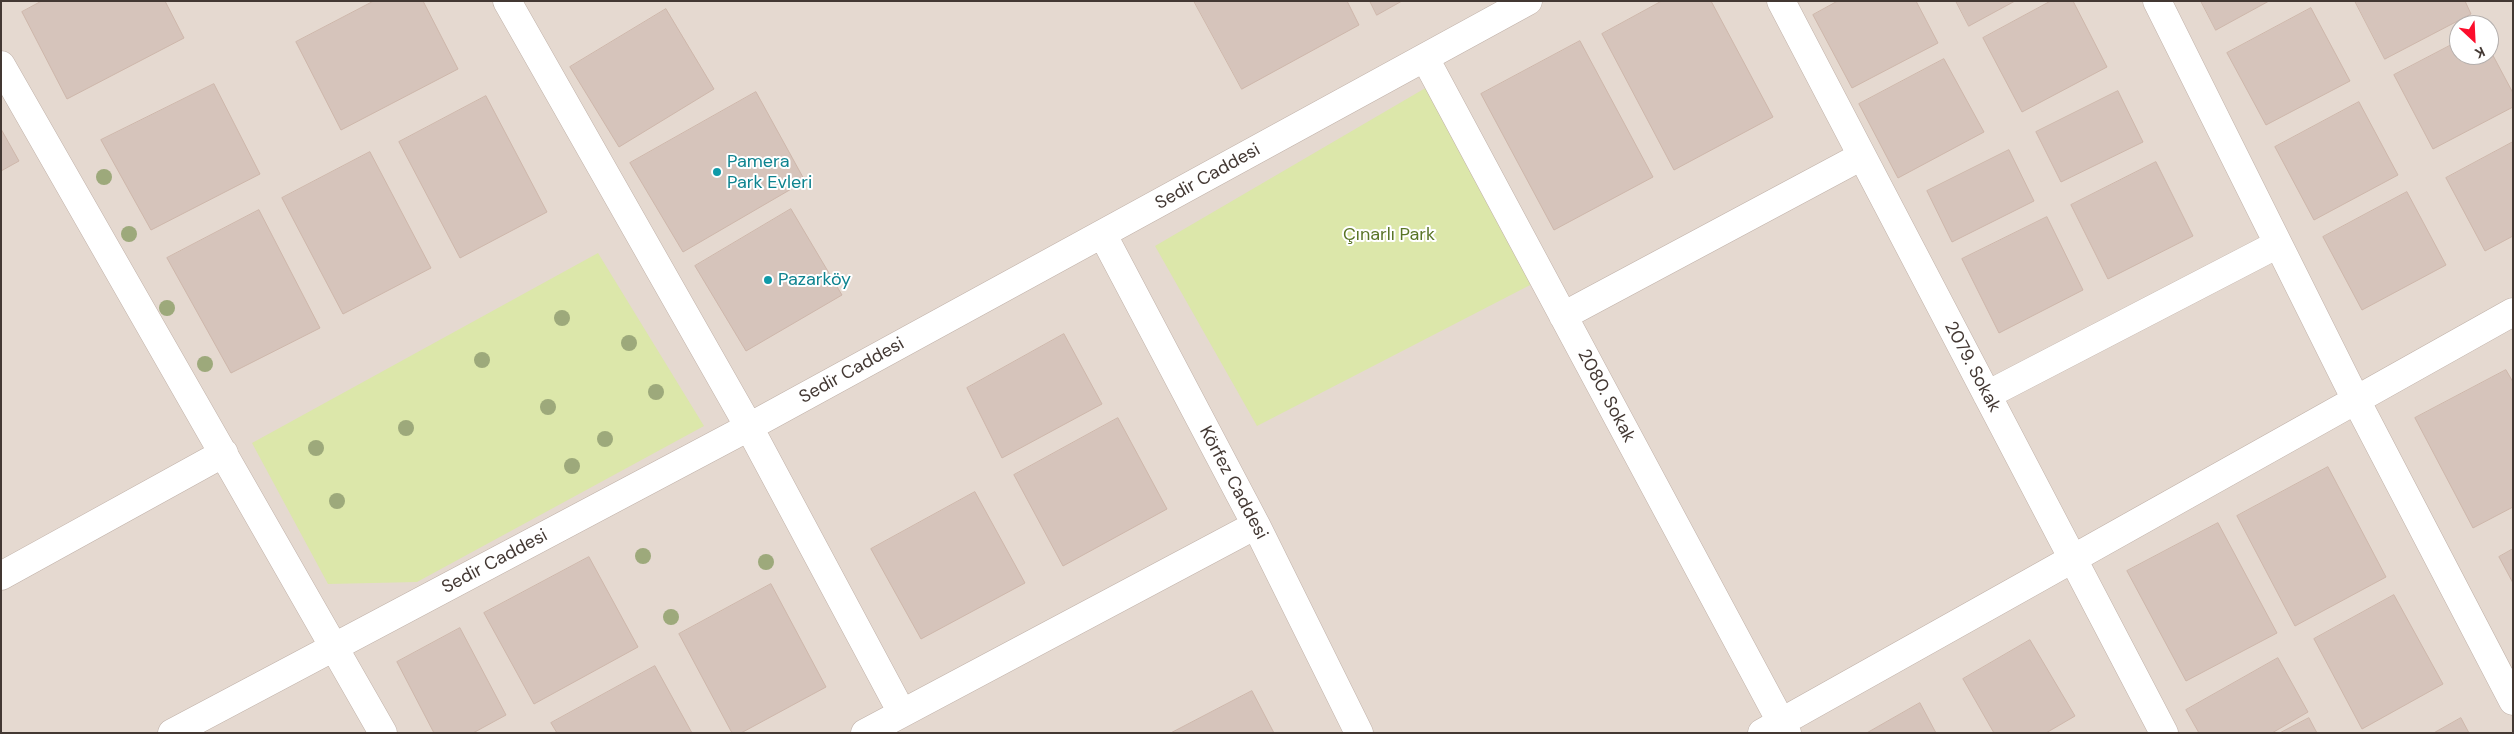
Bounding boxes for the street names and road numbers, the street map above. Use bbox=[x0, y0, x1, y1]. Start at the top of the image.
street label: Sedir Caddesi bbox=[1152, 139, 1264, 215]
street label: 2079. Sokak bbox=[1939, 318, 2005, 416]
street label: Sedir Caddesi bbox=[796, 333, 908, 409]
street label: 2080. Sokak bbox=[1572, 346, 1640, 446]
street label: Körfez Caddesi bbox=[1194, 423, 1272, 543]
street label: Sedir Caddesi bbox=[438, 525, 552, 599]

